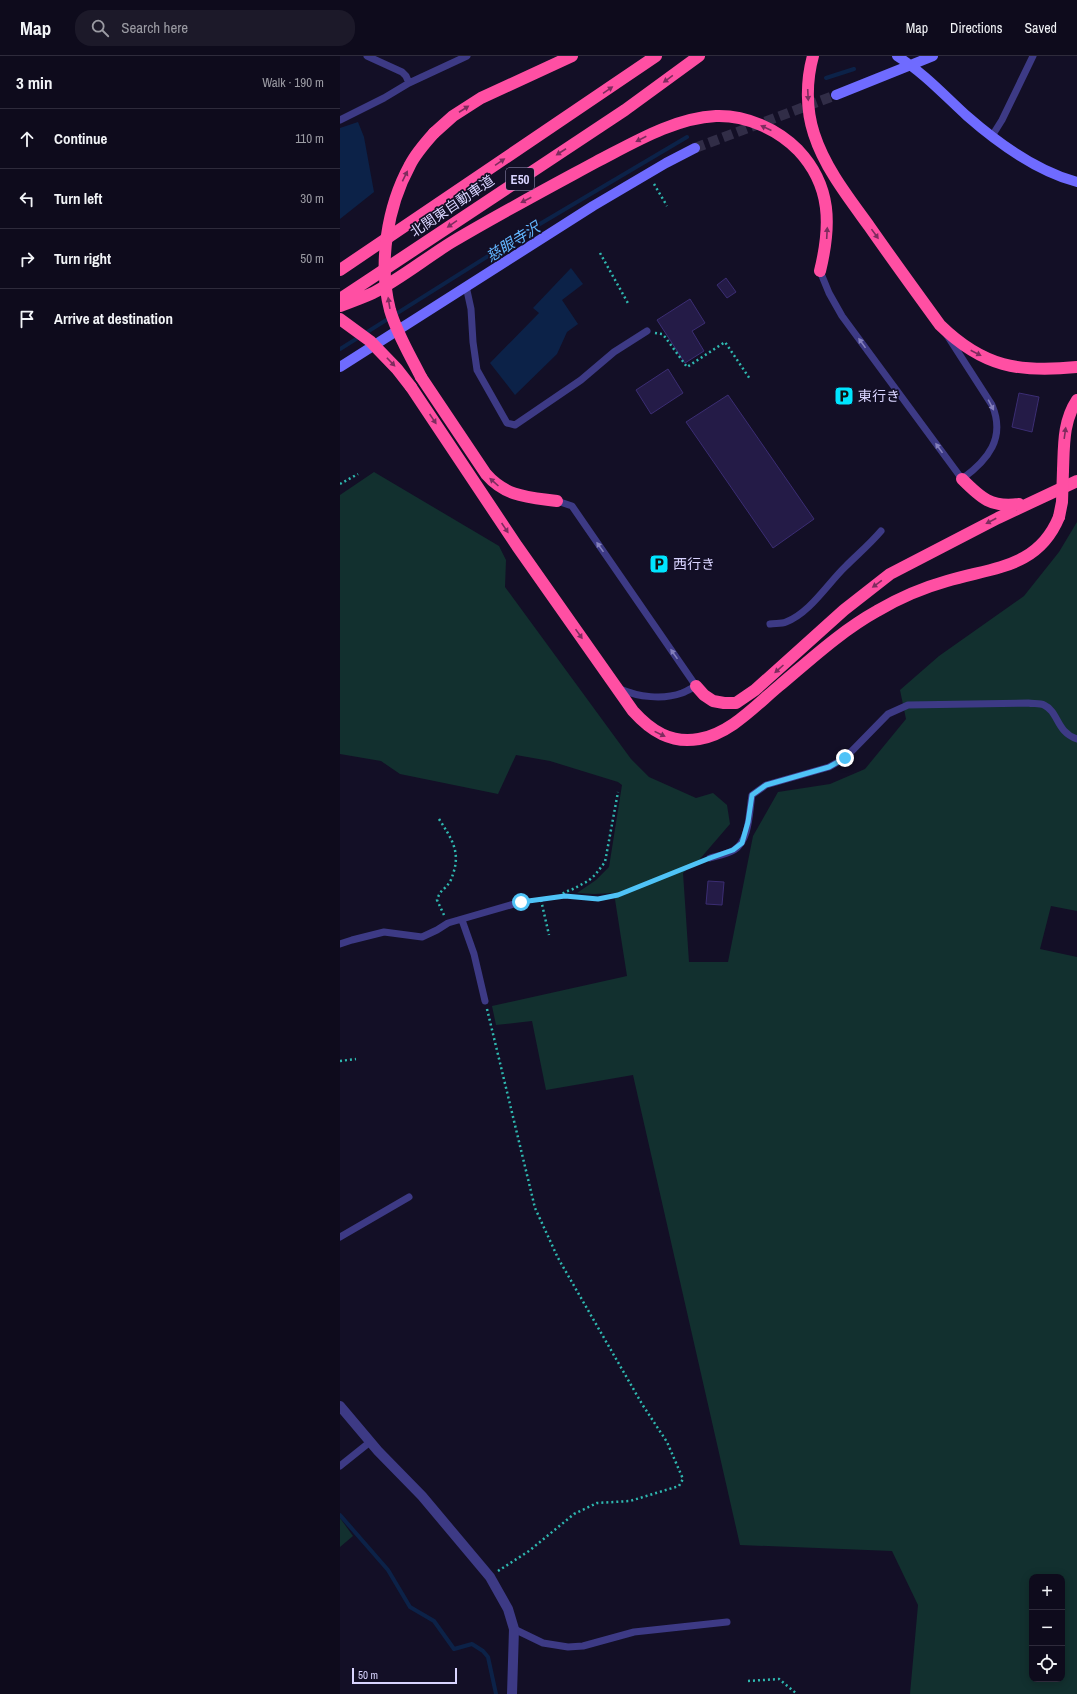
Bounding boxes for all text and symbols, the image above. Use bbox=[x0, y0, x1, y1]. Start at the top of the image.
search box bbox=[75, 10, 355, 46]
text: Map bbox=[20, 15, 51, 41]
icon: search bbox=[89, 17, 111, 39]
text: Search here bbox=[121, 17, 188, 38]
text: Map bbox=[906, 19, 928, 37]
text: Directions bbox=[950, 19, 1002, 37]
text: Saved bbox=[1024, 19, 1057, 37]
text: 3 min bbox=[16, 71, 52, 94]
text: Walk · 190 m bbox=[262, 74, 324, 91]
one-way arrow bbox=[663, 75, 673, 83]
one-way arrow bbox=[603, 86, 613, 94]
one-way arrow bbox=[805, 89, 811, 102]
one-way arrow bbox=[459, 105, 469, 113]
one-way arrow bbox=[760, 125, 771, 131]
icon: ahead bbox=[16, 128, 38, 150]
text: Continue bbox=[54, 128, 107, 149]
text: 110 m bbox=[295, 130, 324, 147]
one-way arrow bbox=[636, 136, 647, 143]
one-way arrow bbox=[555, 148, 566, 156]
one-way arrow bbox=[495, 158, 505, 166]
road number: E50 bbox=[506, 168, 534, 190]
one-way arrow bbox=[402, 170, 408, 182]
street label: 北関東自動車道 bbox=[406, 171, 498, 241]
icon: left bbox=[16, 188, 38, 210]
text: Turn left bbox=[54, 188, 102, 209]
text: 30 m bbox=[300, 190, 324, 207]
one-way arrow bbox=[521, 197, 532, 203]
water label: 慈眼寺沢 bbox=[482, 216, 545, 266]
one-way arrow bbox=[447, 220, 457, 228]
one-way arrow bbox=[823, 227, 830, 239]
one-way arrow bbox=[871, 229, 879, 240]
icon: right bbox=[16, 248, 38, 270]
text: Turn right bbox=[54, 248, 111, 269]
text: 50 m bbox=[300, 250, 324, 267]
one-way arrow bbox=[386, 297, 392, 309]
icon: arrive bbox=[16, 308, 38, 330]
text: Arrive at destination bbox=[54, 308, 173, 329]
one-way arrow bbox=[857, 338, 866, 349]
one-way arrow bbox=[971, 350, 982, 356]
one-way arrow bbox=[386, 357, 395, 367]
parking icon: 東行き bbox=[833, 385, 855, 407]
place label: 東行き bbox=[858, 387, 900, 405]
one-way arrow bbox=[988, 399, 995, 411]
one-way arrow bbox=[429, 414, 437, 424]
one-way arrow bbox=[1062, 427, 1068, 440]
one-way arrow bbox=[935, 443, 943, 453]
one-way arrow bbox=[489, 478, 500, 487]
one-way arrow bbox=[985, 518, 997, 525]
one-way arrow bbox=[501, 522, 509, 533]
one-way arrow bbox=[596, 542, 604, 552]
parking icon: 西行き bbox=[648, 553, 670, 575]
place label: 西行き bbox=[673, 555, 715, 573]
one-way arrow bbox=[872, 579, 882, 587]
one-way arrow bbox=[575, 629, 583, 640]
one-way arrow bbox=[670, 649, 678, 659]
one-way arrow bbox=[774, 664, 784, 674]
one-way arrow bbox=[655, 731, 666, 737]
route end bbox=[836, 749, 854, 767]
route start bbox=[512, 893, 530, 911]
map controls bbox=[1029, 1574, 1065, 1682]
button: + bbox=[1029, 1574, 1065, 1610]
button: − bbox=[1029, 1610, 1065, 1646]
button: locate bbox=[1029, 1646, 1065, 1682]
scale bar bbox=[352, 1666, 457, 1685]
text: 50 m bbox=[358, 1668, 378, 1682]

